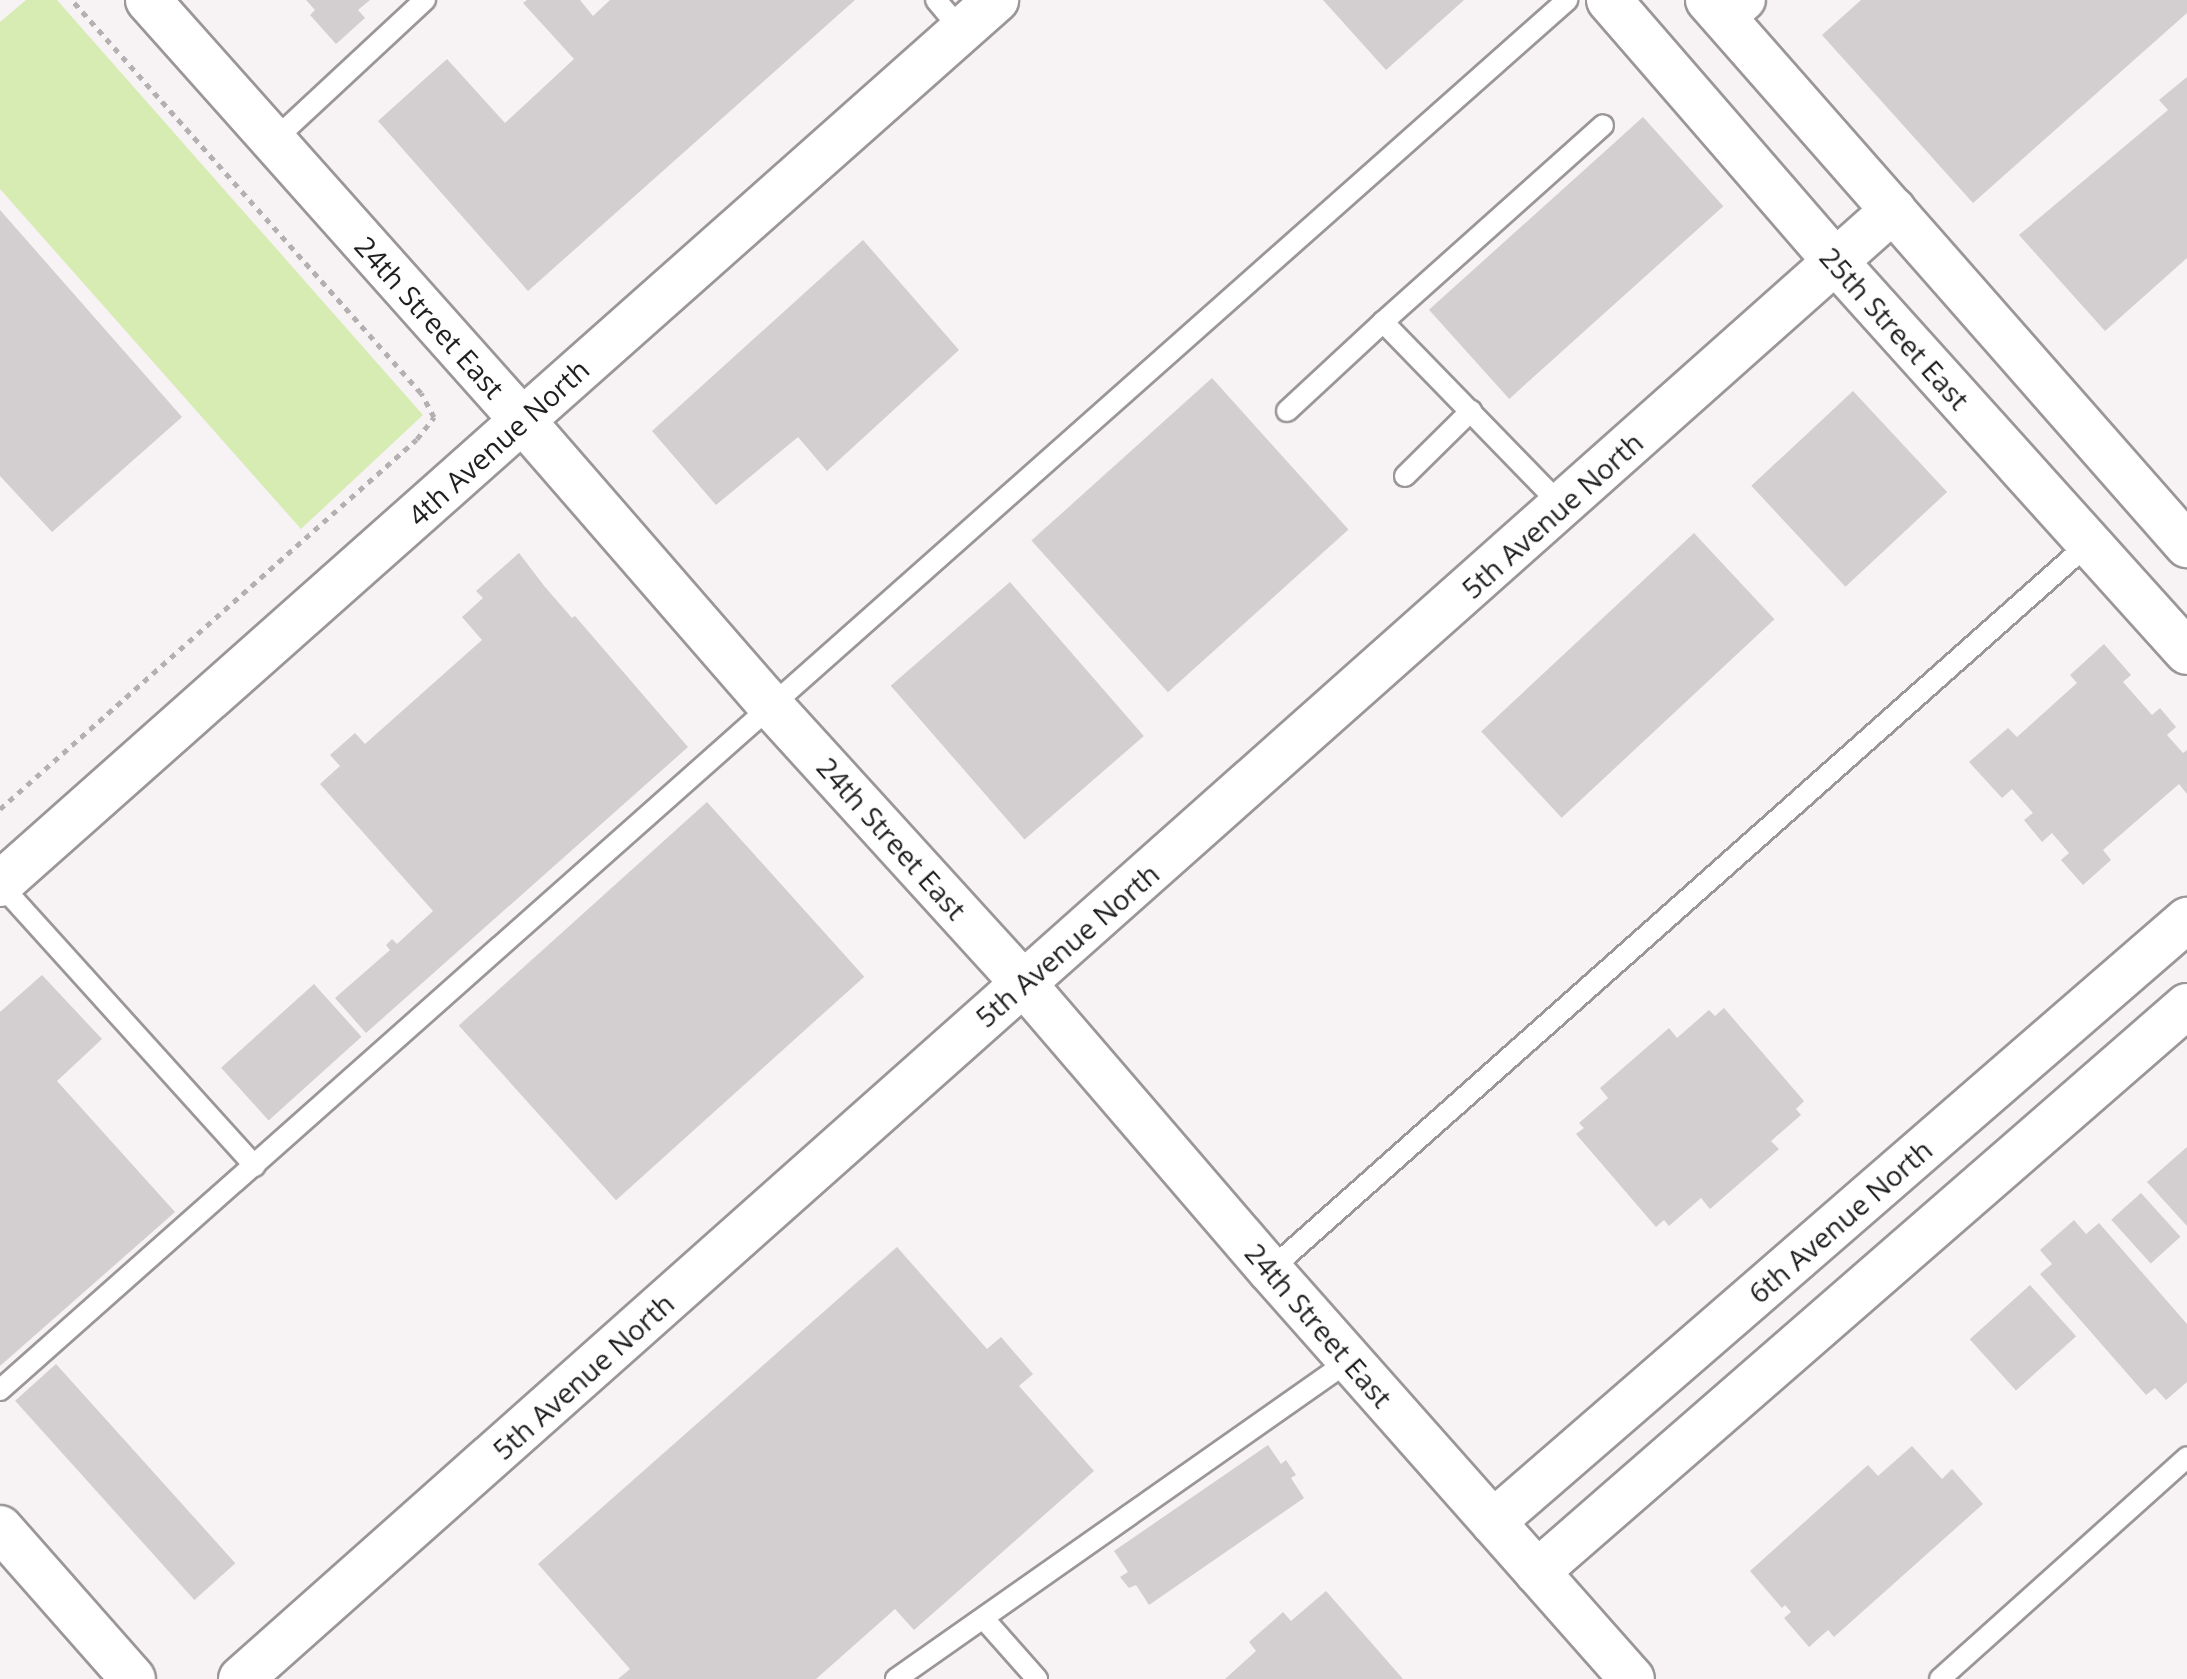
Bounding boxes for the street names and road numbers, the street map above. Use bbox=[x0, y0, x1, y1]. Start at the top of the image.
street label: 24th Street East bbox=[348, 229, 512, 405]
street label: 25th Street East bbox=[1813, 240, 1977, 416]
street label: 4th Avenue North bbox=[401, 352, 595, 532]
street label: 5th Avenue North bbox=[1455, 425, 1649, 605]
street label: 24th Street East bbox=[810, 750, 974, 926]
street label: 5th Avenue North bbox=[969, 856, 1165, 1034]
street label: 6th Avenue North bbox=[1742, 1132, 1938, 1310]
street label: 24th Street East bbox=[1239, 1236, 1399, 1414]
street label: 5th Avenue North bbox=[486, 1286, 680, 1466]

